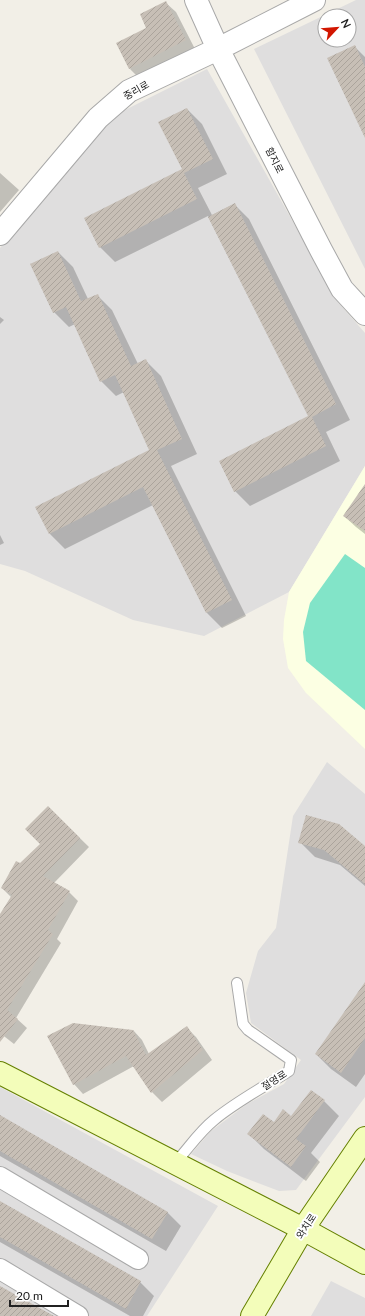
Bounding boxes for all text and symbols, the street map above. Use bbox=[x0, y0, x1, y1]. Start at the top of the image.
north arrow bbox=[317, 8, 357, 48]
text: N bbox=[339, 17, 354, 30]
street label: 중리로 bbox=[121, 78, 151, 102]
street label: 함지로 bbox=[263, 145, 287, 175]
street label: 절영로 bbox=[259, 1067, 289, 1093]
street label: 와치로 bbox=[293, 1211, 319, 1241]
scale bar bbox=[10, 1282, 68, 1308]
text: 20 m bbox=[16, 1288, 43, 1303]

